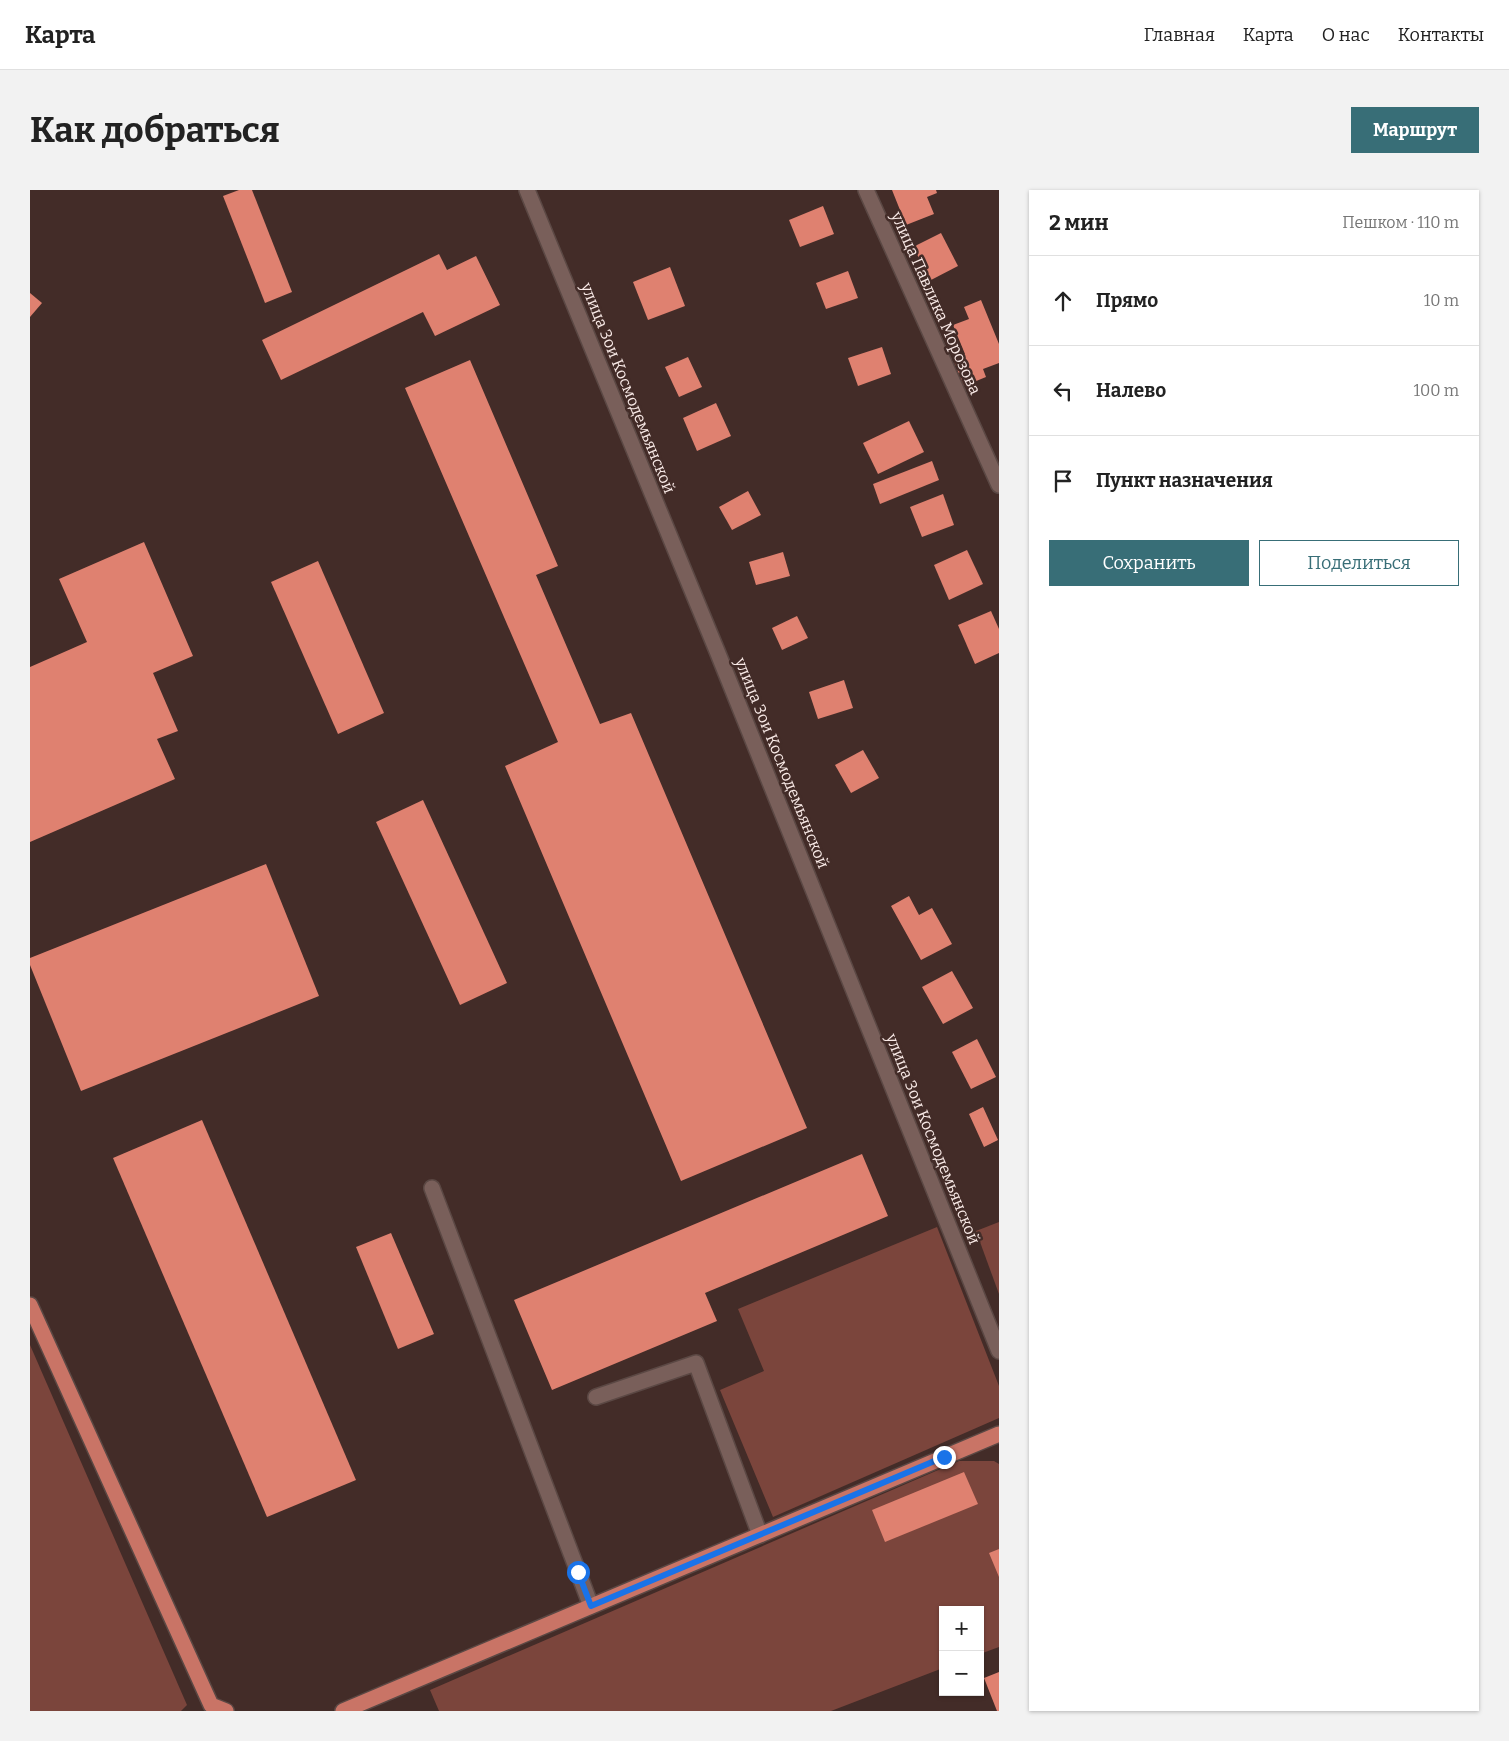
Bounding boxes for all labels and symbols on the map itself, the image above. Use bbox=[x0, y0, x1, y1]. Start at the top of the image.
street label: улица Павлика Морозова bbox=[887, 208, 985, 397]
street label: улица Зои Космодемьянской bbox=[577, 279, 679, 496]
street label: улица Зои Космодемьянской bbox=[731, 654, 833, 871]
street label: улица Зои Космодемьянской bbox=[882, 1030, 984, 1247]
route end bbox=[933, 1446, 956, 1469]
route start bbox=[567, 1561, 590, 1584]

